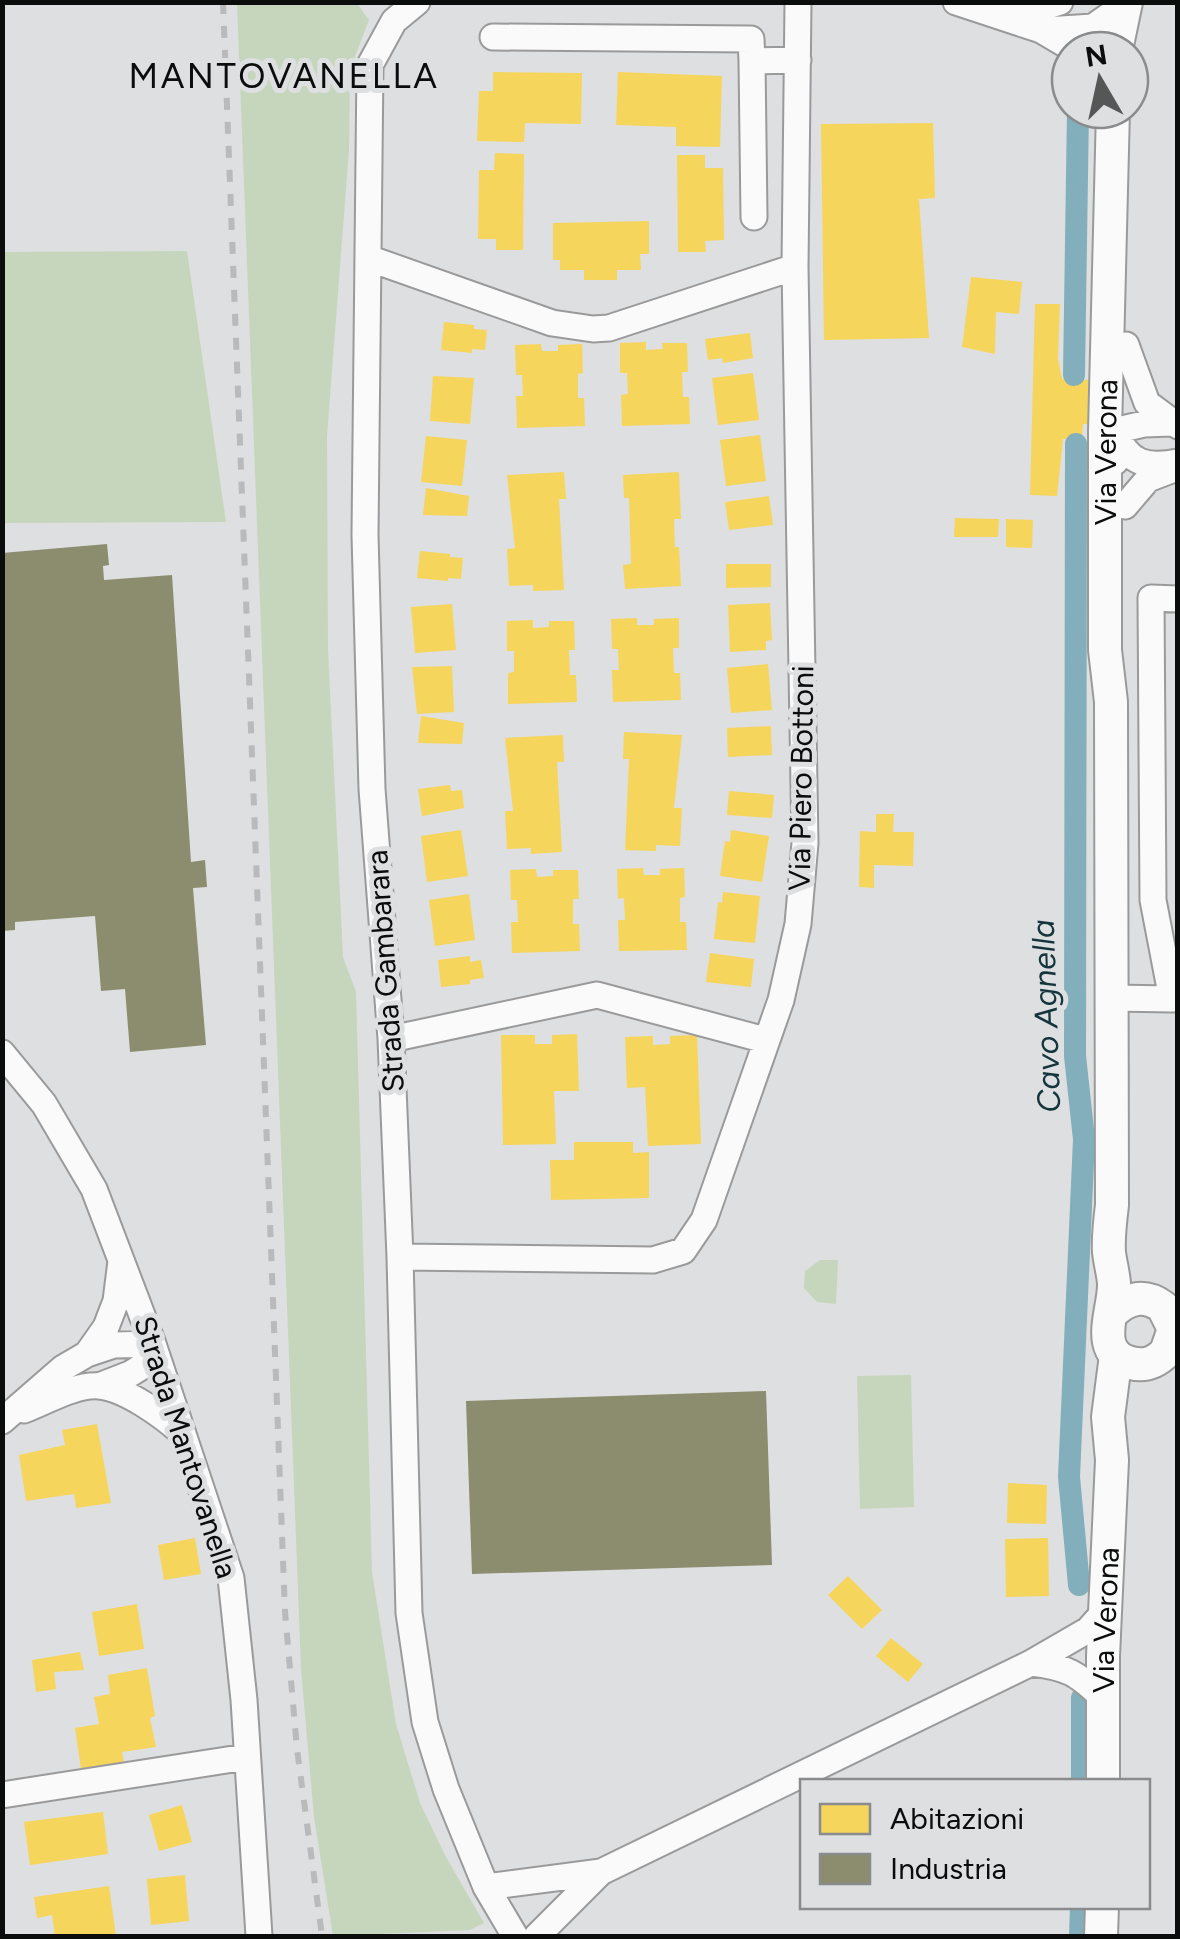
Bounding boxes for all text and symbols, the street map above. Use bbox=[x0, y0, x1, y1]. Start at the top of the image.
north arrow bbox=[1050, 30, 1150, 130]
text: N bbox=[1083, 37, 1109, 74]
district label: MANTOVANELLA bbox=[129, 55, 439, 97]
street label: Via Verona bbox=[1087, 379, 1125, 525]
street label: Via Piero Bottoni bbox=[781, 665, 821, 891]
street label: Strada Gambarara bbox=[358, 849, 412, 1093]
water label: Cavo Agnella bbox=[1024, 919, 1068, 1113]
street label: Strada Mantovanella bbox=[126, 1311, 246, 1583]
street label: Via Verona bbox=[1085, 1546, 1126, 1693]
legend bbox=[800, 1779, 1150, 1909]
text: Abitazioni bbox=[890, 1800, 1024, 1837]
text: Industria bbox=[890, 1850, 1007, 1887]

